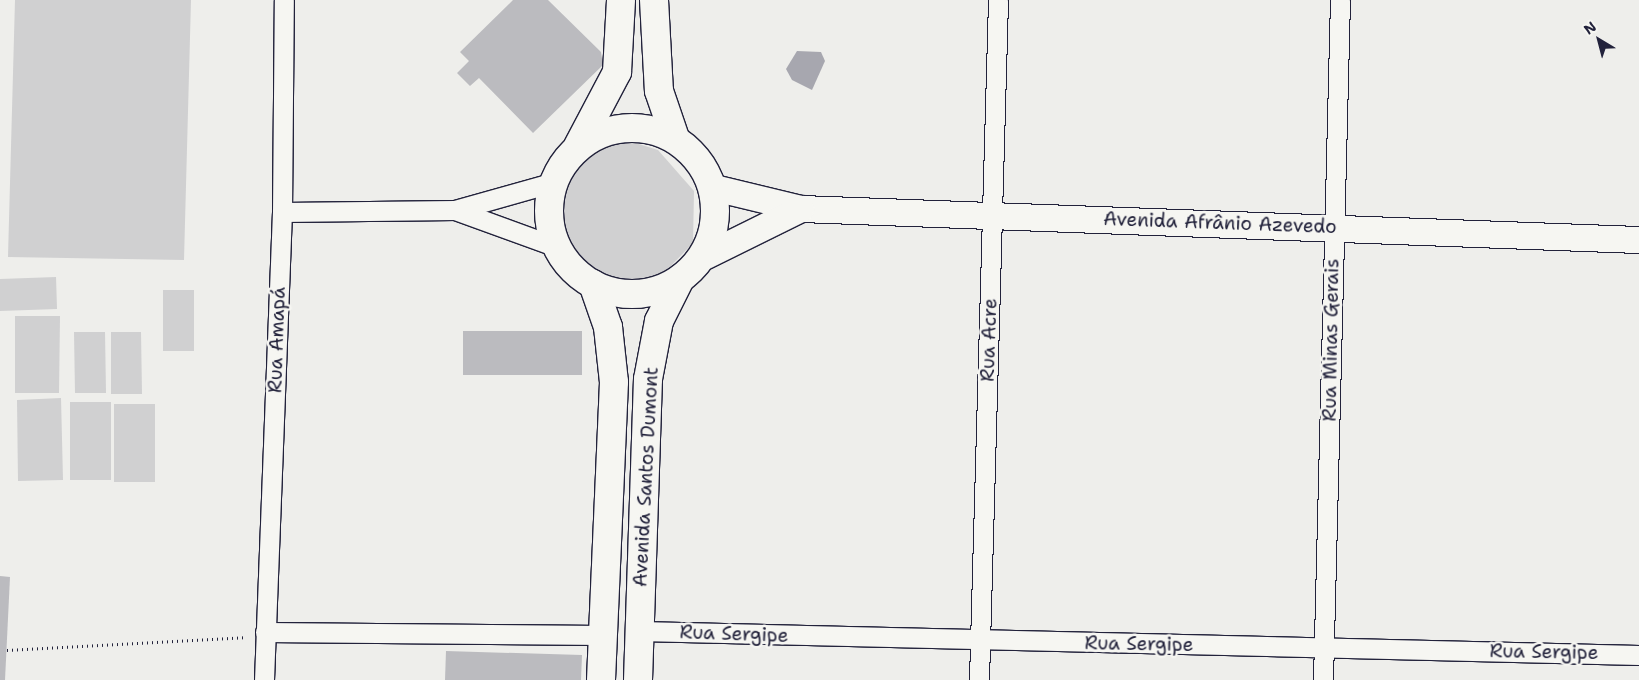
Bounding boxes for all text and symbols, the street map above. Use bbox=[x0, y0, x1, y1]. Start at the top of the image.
north arrow bbox=[1574, 15, 1624, 65]
text: N bbox=[1580, 17, 1600, 39]
street label: Avenida Afrânio Azevedo bbox=[1103, 208, 1337, 238]
street label: Rua Minas Gerais bbox=[1318, 258, 1344, 422]
street label: Rua Amapá bbox=[264, 287, 290, 393]
street label: Rua Acre bbox=[976, 298, 1002, 382]
street label: Avenida Santos Dumont bbox=[629, 366, 663, 588]
street label: Rua Sergipe bbox=[679, 621, 789, 647]
street label: Rua Sergipe bbox=[1084, 632, 1194, 656]
street label: Rua Sergipe bbox=[1489, 640, 1599, 664]

